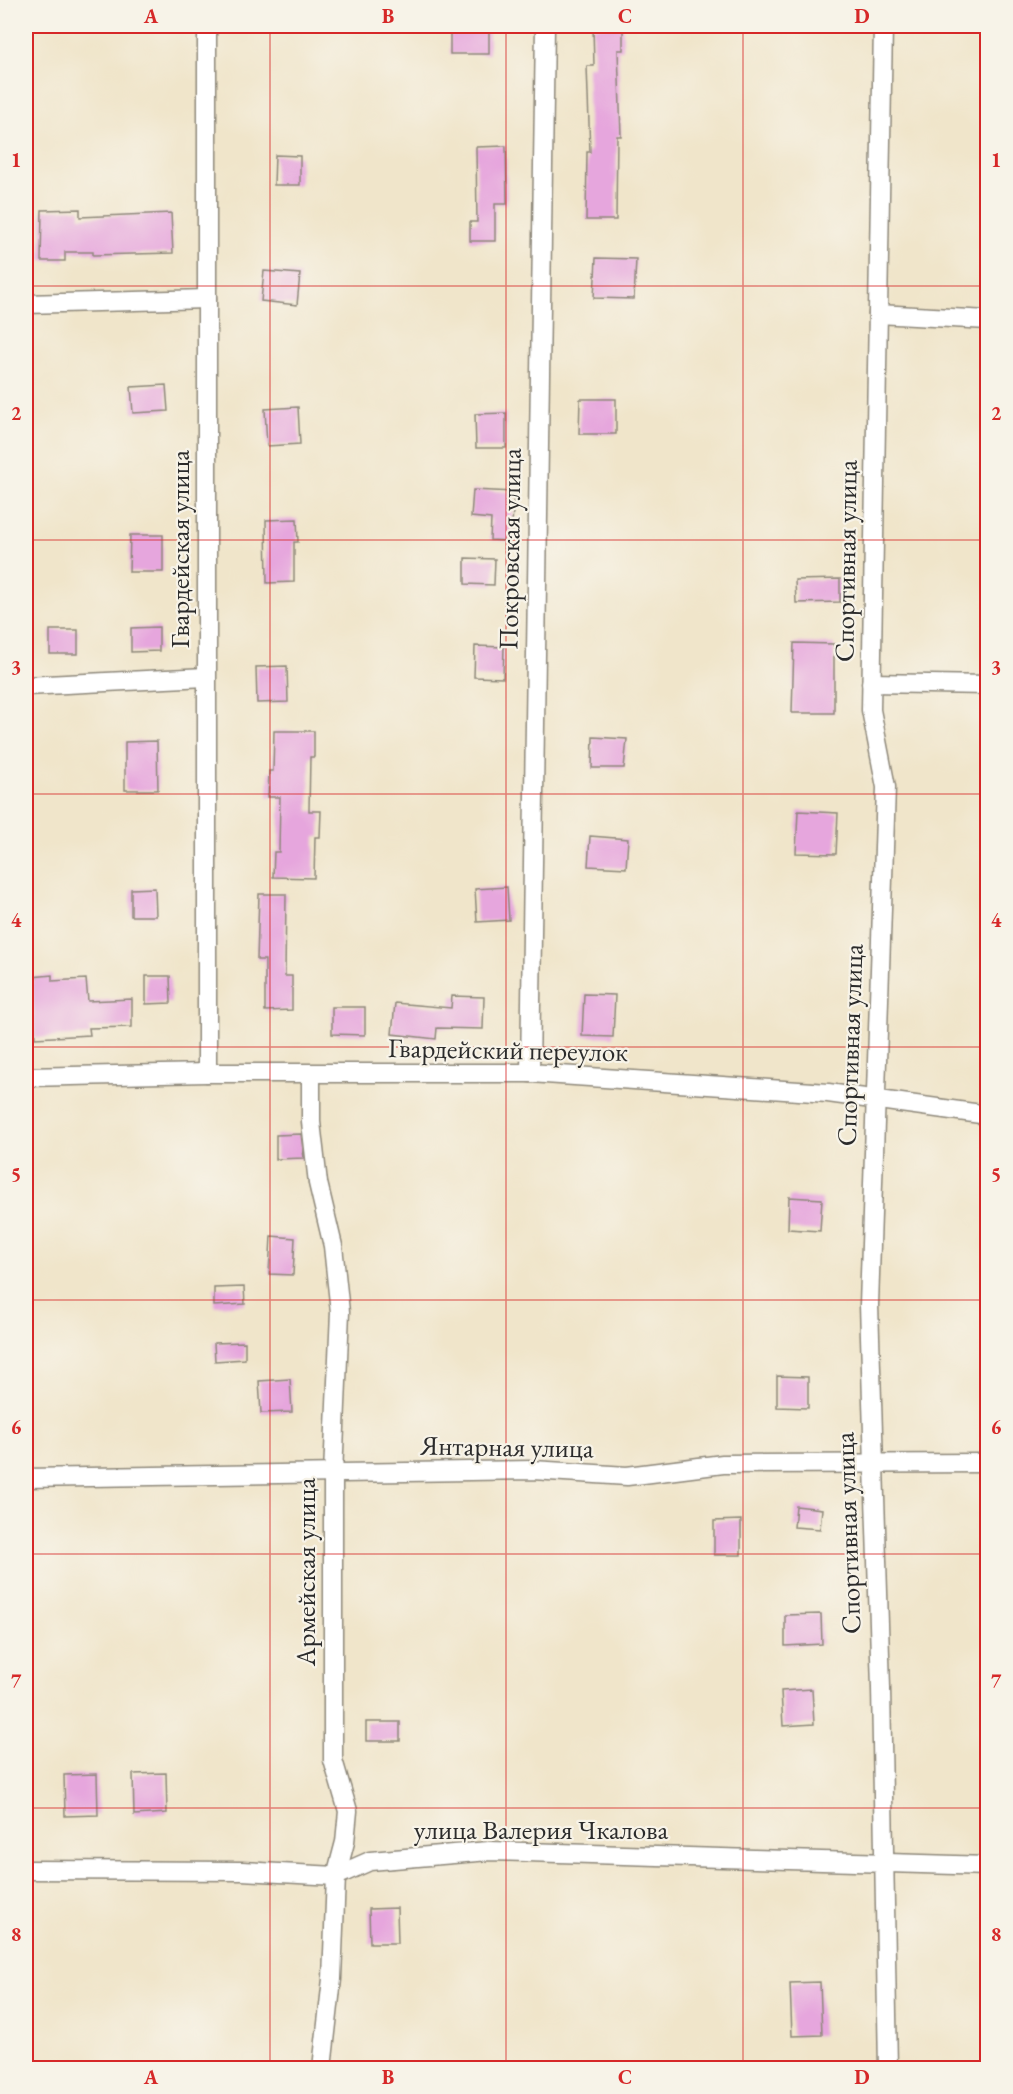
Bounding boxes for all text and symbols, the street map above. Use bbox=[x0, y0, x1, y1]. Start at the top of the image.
text: A bbox=[143, 3, 159, 29]
text: B bbox=[382, 3, 394, 29]
text: C bbox=[618, 3, 632, 29]
text: D bbox=[854, 3, 870, 29]
text: 1 bbox=[11, 147, 21, 173]
text: 1 bbox=[991, 147, 1001, 173]
text: 2 bbox=[11, 400, 22, 426]
text: 2 bbox=[991, 400, 1002, 426]
street label: Покровская улица bbox=[490, 448, 529, 650]
street label: Гвардейская улица bbox=[162, 450, 197, 648]
street label: Спортивная улица bbox=[826, 459, 865, 662]
text: 3 bbox=[11, 654, 21, 680]
text: 3 bbox=[991, 654, 1001, 680]
text: 4 bbox=[11, 907, 22, 933]
text: 4 bbox=[991, 907, 1002, 933]
street label: Спортивная улица bbox=[828, 943, 871, 1147]
street label: Гвардейский переулок bbox=[388, 1030, 629, 1069]
text: 5 bbox=[11, 1161, 21, 1187]
text: 5 bbox=[991, 1161, 1001, 1187]
text: 6 bbox=[11, 1414, 22, 1440]
text: 6 bbox=[991, 1414, 1002, 1440]
street label: Янтарная улица bbox=[419, 1427, 594, 1466]
street label: Спортивная улица bbox=[826, 1431, 869, 1635]
street label: Армейская улица bbox=[288, 1478, 323, 1667]
text: 7 bbox=[11, 1668, 22, 1694]
text: 7 bbox=[991, 1668, 1002, 1694]
street label: улица Валерия Чкалова bbox=[414, 1812, 668, 1847]
text: 8 bbox=[11, 1921, 21, 1947]
text: 8 bbox=[991, 1921, 1001, 1947]
text: A bbox=[143, 2064, 159, 2090]
text: B bbox=[382, 2064, 394, 2090]
text: C bbox=[618, 2064, 632, 2090]
text: D bbox=[854, 2064, 870, 2090]

